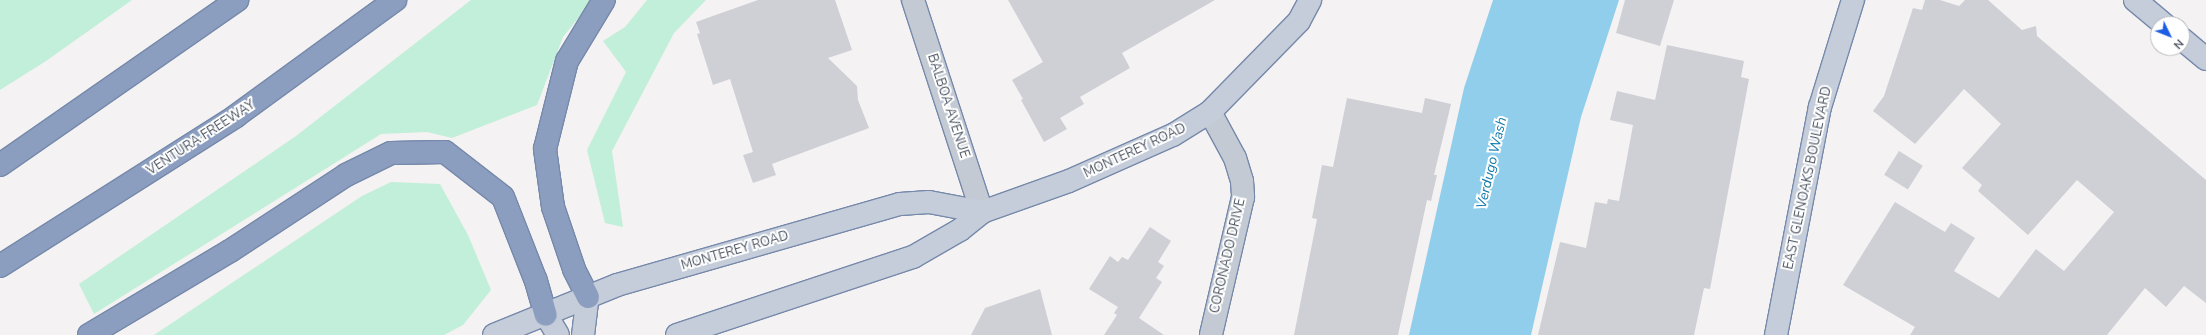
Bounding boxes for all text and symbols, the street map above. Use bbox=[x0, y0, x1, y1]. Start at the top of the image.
north arrow bbox=[2150, 16, 2190, 56]
text: N bbox=[2170, 36, 2187, 52]
street label: BALBOA AVENUE bbox=[924, 52, 972, 160]
street label: EAST GLENOAKS BOULEVARD bbox=[1781, 85, 1835, 271]
street label: VENTURA FREEWAY bbox=[144, 97, 258, 179]
water label: Verdugo Wash bbox=[1473, 116, 1511, 210]
street label: MONTEREY ROAD bbox=[1081, 120, 1189, 182]
street label: CORONADO DRIVE bbox=[1207, 197, 1249, 315]
street label: MONTEREY ROAD bbox=[680, 228, 790, 274]

